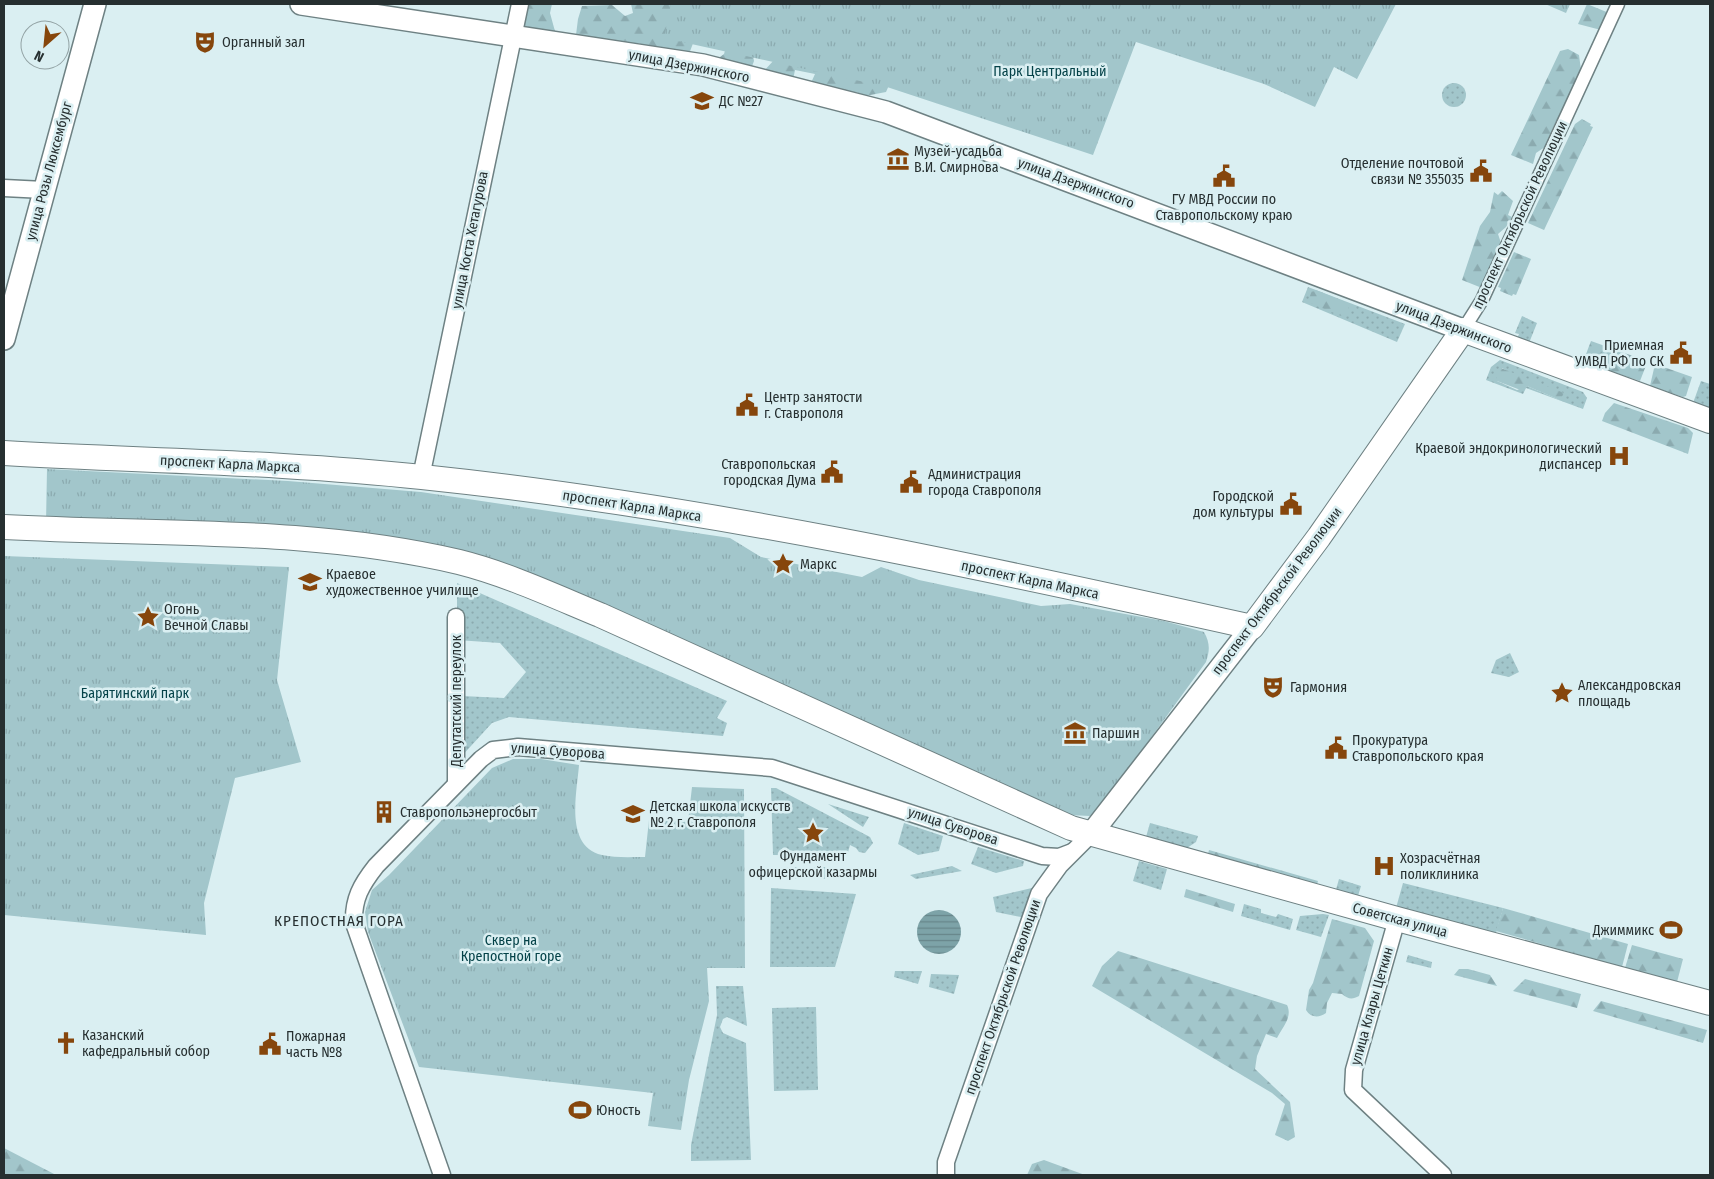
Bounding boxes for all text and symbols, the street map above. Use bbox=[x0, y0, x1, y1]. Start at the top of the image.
north arrow bbox=[20, 20, 70, 70]
theatre icon: Органный зал bbox=[192, 29, 218, 55]
place label: Органный зал bbox=[222, 34, 305, 51]
street label: улица Дзержинского bbox=[627, 46, 751, 86]
text: N bbox=[32, 47, 47, 66]
park label: Парк Центральный bbox=[993, 63, 1107, 80]
school or university icon: ДС №27 bbox=[689, 88, 715, 114]
place label: ДС №27 bbox=[718, 93, 763, 110]
street label: улица Розы Люксембург bbox=[22, 99, 76, 242]
street label: проспект Октябрьской Революции bbox=[1469, 118, 1571, 312]
place label: Музей-усадьба В.И. Смирнова bbox=[914, 143, 1002, 176]
museum icon: Музей-усадьба В.И. Смирнова bbox=[885, 146, 911, 172]
street label: улица Дзержинского bbox=[1015, 154, 1137, 212]
place label: Отделение почтовой связи № 355035 bbox=[1341, 155, 1464, 188]
public building icon: Отделение почтовой связи № 355035 bbox=[1468, 158, 1494, 184]
public building icon: ГУ МВД России по Ставропольскому краю bbox=[1211, 163, 1237, 189]
street label: улица Коста Хетагурова bbox=[448, 170, 492, 310]
place label: ГУ МВД России по Ставропольскому краю bbox=[1155, 191, 1293, 224]
street label: улица Дзержинского bbox=[1394, 297, 1514, 357]
place label: Приемная УМВД РФ по СК bbox=[1574, 337, 1665, 370]
public building icon: Приемная УМВД РФ по СК bbox=[1668, 340, 1694, 366]
place label: Центр занятости г. Ставрополя bbox=[764, 389, 862, 422]
public building icon: Центр занятости г. Ставрополя bbox=[734, 392, 760, 418]
place label: Краевой эндокринологический диспансер bbox=[1415, 440, 1602, 473]
hospital icon: Краевой эндокринологический диспансер bbox=[1606, 443, 1632, 469]
street label: проспект Карла Маркса bbox=[159, 452, 301, 476]
place label: Ставропольская городская Дума bbox=[721, 456, 816, 489]
public building icon: Ставропольская городская Дума bbox=[819, 459, 845, 485]
place label: Администрация города Ставрополя bbox=[928, 466, 1041, 499]
public building icon: Администрация города Ставрополя bbox=[898, 469, 924, 495]
street label: проспект Карла Маркса bbox=[561, 487, 703, 525]
place label: Городской дом культуры bbox=[1193, 488, 1274, 521]
public building icon: Городской дом культуры bbox=[1278, 491, 1304, 517]
street label: проспект Октябрьской Революции bbox=[1208, 504, 1346, 678]
place icon: Маркс bbox=[770, 551, 796, 577]
place label: Маркс bbox=[800, 556, 837, 573]
street label: проспект Карла Маркса bbox=[960, 557, 1101, 603]
place label: Краевое художественное училище bbox=[326, 566, 479, 599]
school or university icon: Краевое художественное училище bbox=[297, 569, 323, 595]
place label: Огонь Вечной Славы bbox=[164, 601, 249, 634]
place icon: Огонь Вечной Славы bbox=[135, 604, 161, 630]
street label: Депутатский переулок bbox=[448, 634, 465, 768]
theatre icon: Гармония bbox=[1260, 674, 1286, 700]
place label: Александровская площадь bbox=[1578, 677, 1681, 710]
place label: Гармония bbox=[1290, 679, 1347, 696]
place icon: Александровская площадь bbox=[1549, 680, 1575, 706]
park label: Барятинский парк bbox=[81, 685, 190, 702]
museum icon: Паршин bbox=[1062, 720, 1088, 746]
place label: Паршин bbox=[1092, 725, 1140, 742]
place label: Прокуратура Ставропольского края bbox=[1352, 732, 1484, 765]
public building icon: Прокуратура Ставропольского края bbox=[1323, 735, 1349, 761]
street label: улица Суворова bbox=[511, 739, 606, 763]
place label: Детская школа искусств № 2 г. Ставрополя bbox=[649, 798, 791, 831]
building icon: Ставропольэнергосбыт bbox=[371, 799, 397, 825]
school or university icon: Детская школа искусств № 2 г. Ставрополя bbox=[620, 801, 646, 827]
street label: улица Суворова bbox=[906, 803, 1000, 849]
place label: Ставропольэнергосбыт bbox=[400, 804, 537, 821]
place icon: Фундамент офицерской казармы bbox=[800, 820, 826, 846]
place label: Фундамент офицерской казармы bbox=[749, 848, 877, 881]
place label: Хозрасчётная поликлиника bbox=[1400, 850, 1480, 883]
hospital icon: Хозрасчётная поликлиника bbox=[1371, 853, 1397, 879]
street label: проспект Октябрьской Революции bbox=[962, 897, 1044, 1097]
street label: Советская улица bbox=[1351, 899, 1449, 941]
district label: КРЕПОСТНАЯ ГОРА bbox=[274, 912, 404, 930]
sports icon: Джиммикс bbox=[1658, 917, 1684, 943]
place label: Джиммикс bbox=[1592, 922, 1654, 939]
park label: Сквер на Крепостной горе bbox=[461, 932, 561, 965]
street label: улица Клары Цеткин bbox=[1347, 945, 1397, 1067]
place label: Казанский кафедральный собор bbox=[82, 1027, 210, 1060]
place label: Пожарная часть №8 bbox=[286, 1028, 346, 1061]
church icon: Казанский кафедральный собор bbox=[53, 1030, 79, 1056]
public building icon: Пожарная часть №8 bbox=[257, 1031, 283, 1057]
sports icon: Юность bbox=[567, 1097, 593, 1123]
place label: Юность bbox=[596, 1102, 641, 1119]

